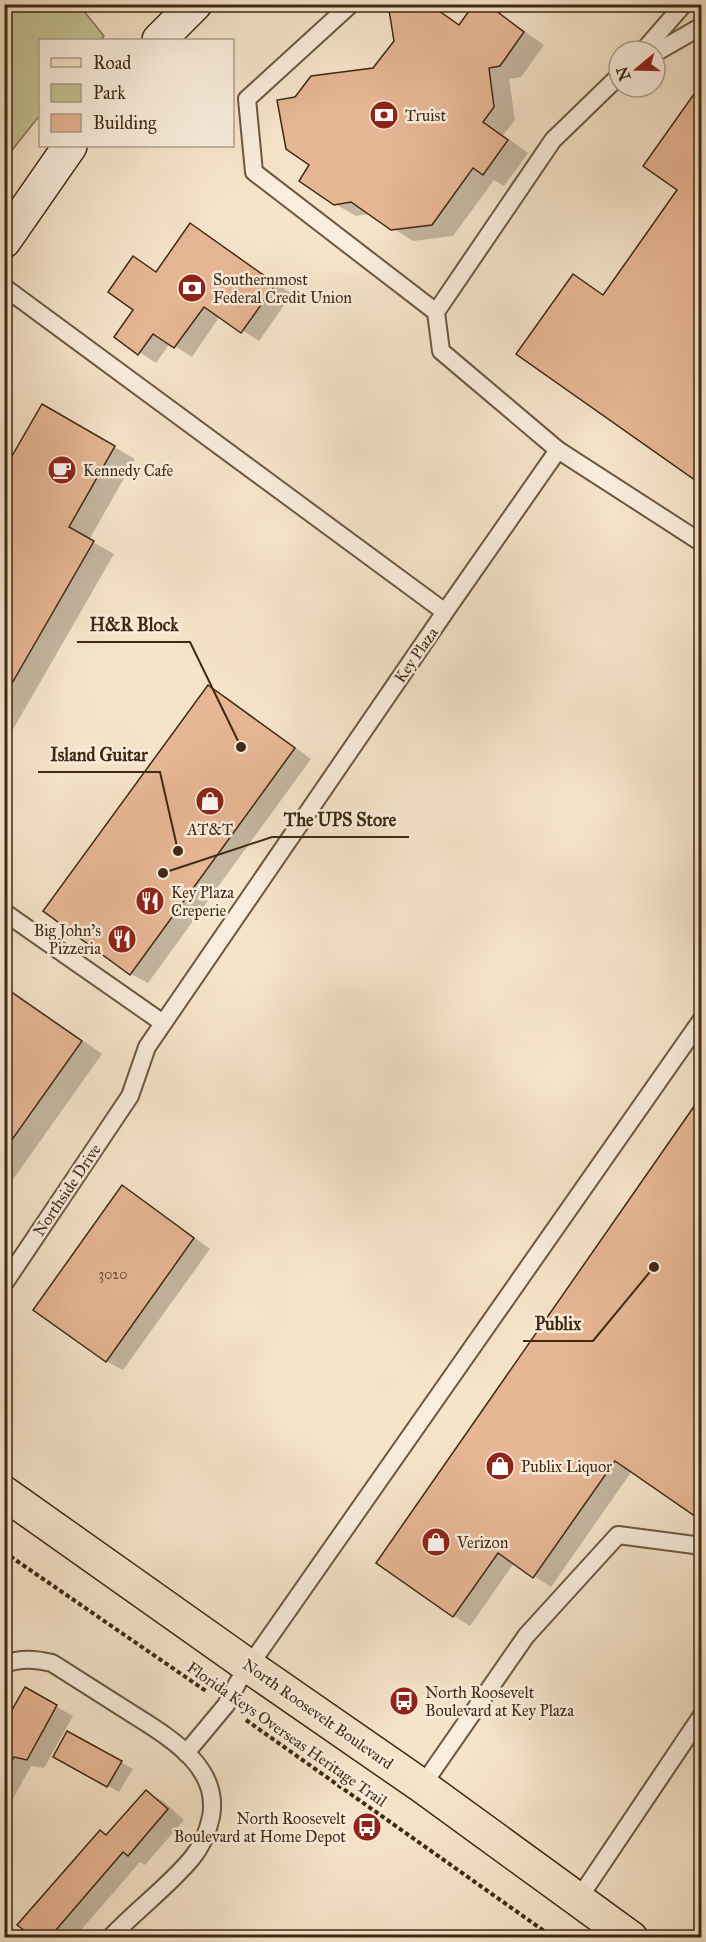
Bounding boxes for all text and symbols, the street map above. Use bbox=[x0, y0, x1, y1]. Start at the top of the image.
legend bbox=[39, 39, 234, 147]
north arrow bbox=[607, 39, 667, 99]
text: Road bbox=[93, 52, 131, 74]
text: N bbox=[612, 64, 634, 83]
text: Park bbox=[93, 82, 126, 104]
bank icon: Truist bbox=[368, 99, 400, 131]
place label: Truist bbox=[405, 106, 446, 125]
text: Building bbox=[93, 112, 157, 135]
place label: Southernmost Federal Credit Union bbox=[213, 270, 352, 307]
bank icon: Southernmost Federal Credit Union bbox=[176, 272, 208, 304]
cafe icon: Kennedy Cafe bbox=[46, 454, 78, 486]
place label: Kennedy Cafe bbox=[83, 461, 174, 480]
callout: H&R Block bbox=[77, 606, 190, 642]
text: H&R Block bbox=[89, 614, 179, 636]
street label: Key Plaza bbox=[390, 624, 442, 686]
callout: Island Guitar bbox=[38, 736, 160, 772]
text: Island Guitar bbox=[50, 744, 149, 766]
shop icon: AT&T bbox=[194, 785, 226, 817]
callout: The UPS Store bbox=[272, 801, 409, 837]
text: The UPS Store bbox=[283, 809, 397, 831]
place label: AT&T bbox=[186, 820, 233, 839]
place label: Key Plaza Creperie bbox=[171, 883, 234, 920]
restaurant icon: Key Plaza Creperie bbox=[134, 885, 166, 917]
place label: Big John's Pizzeria bbox=[34, 921, 101, 958]
restaurant icon: Big John's Pizzeria bbox=[106, 923, 138, 955]
street label: Northside Drive bbox=[29, 1140, 105, 1240]
house number: 3020 bbox=[99, 1266, 127, 1283]
callout: Publix bbox=[523, 1305, 593, 1341]
text: Publix bbox=[535, 1313, 582, 1335]
shop icon: Publix Liquor bbox=[484, 1450, 516, 1482]
place label: Publix Liquor bbox=[521, 1457, 612, 1477]
shop icon: Verizon bbox=[420, 1526, 452, 1558]
place label: Verizon bbox=[456, 1533, 509, 1552]
street label: North Roosevelt Boulevard bbox=[239, 1655, 397, 1773]
street label: Florida Keys Overseas Heritage Trail bbox=[183, 1658, 391, 1812]
place label: North Roosevelt Boulevard at Key Plaza bbox=[425, 1683, 574, 1720]
bus stop icon: North Roosevelt Boulevard at Key Plaza bbox=[388, 1685, 420, 1717]
place label: North Roosevelt Boulevard at Home Depot bbox=[174, 1809, 346, 1846]
bus stop icon: North Roosevelt Boulevard at Home Depot bbox=[351, 1811, 383, 1843]

